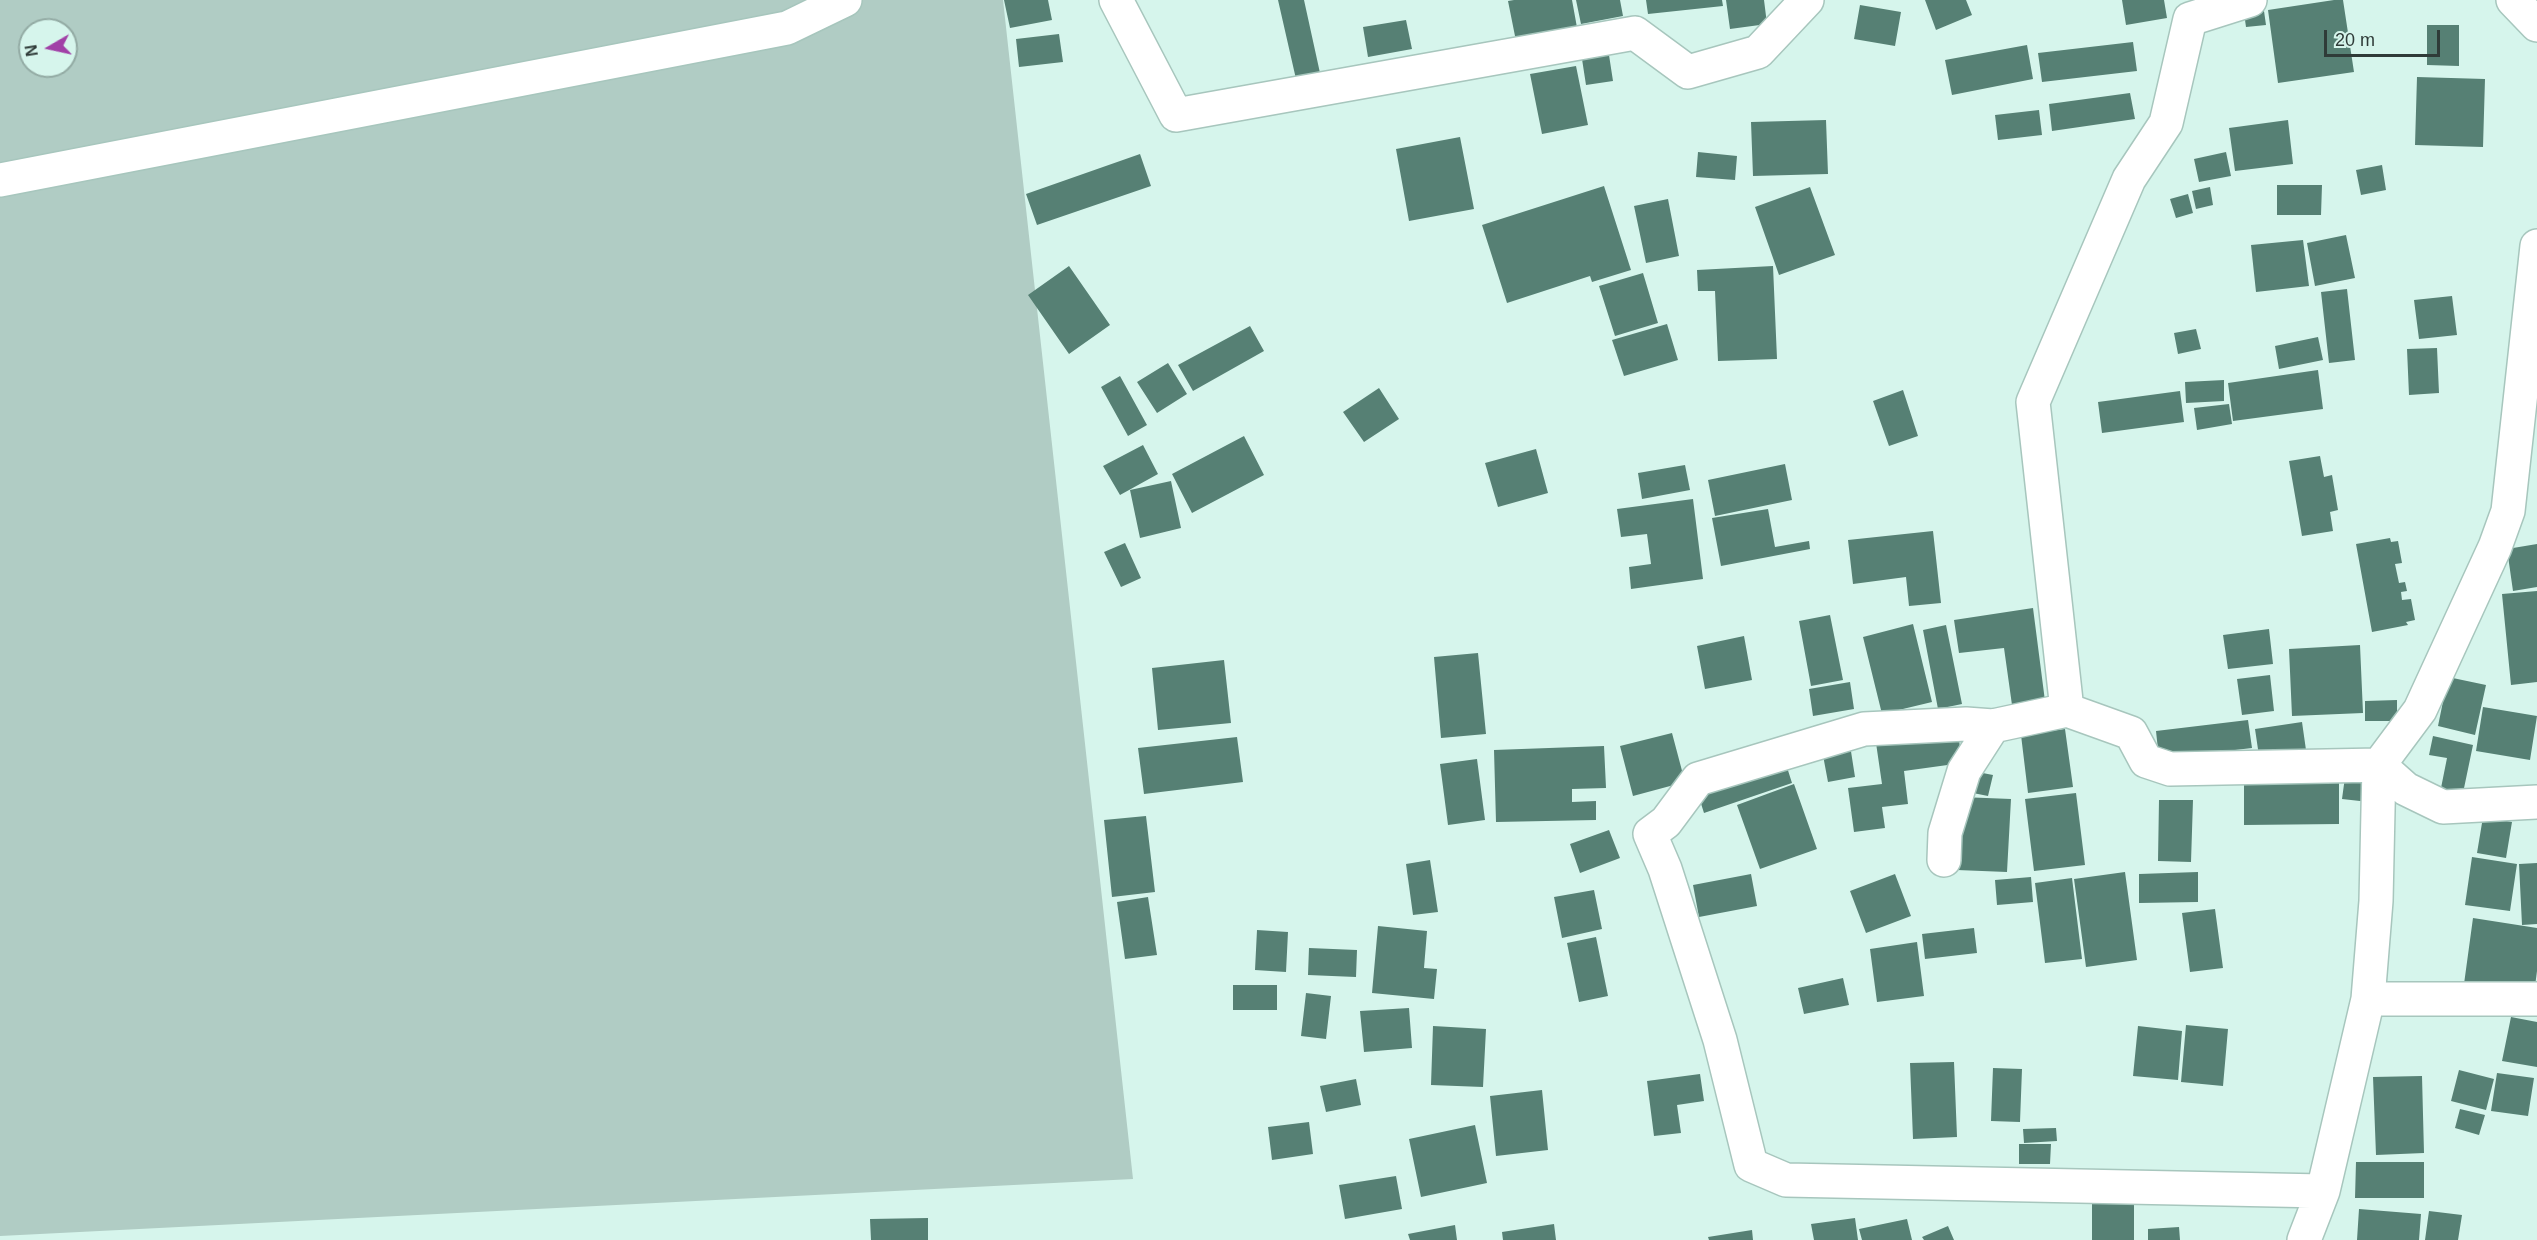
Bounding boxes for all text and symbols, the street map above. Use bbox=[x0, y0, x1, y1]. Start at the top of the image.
north arrow bbox=[18, 18, 78, 78]
scale bar bbox=[2327, 18, 2442, 56]
text: 20 m bbox=[2335, 30, 2375, 50]
text: N bbox=[22, 44, 41, 58]

